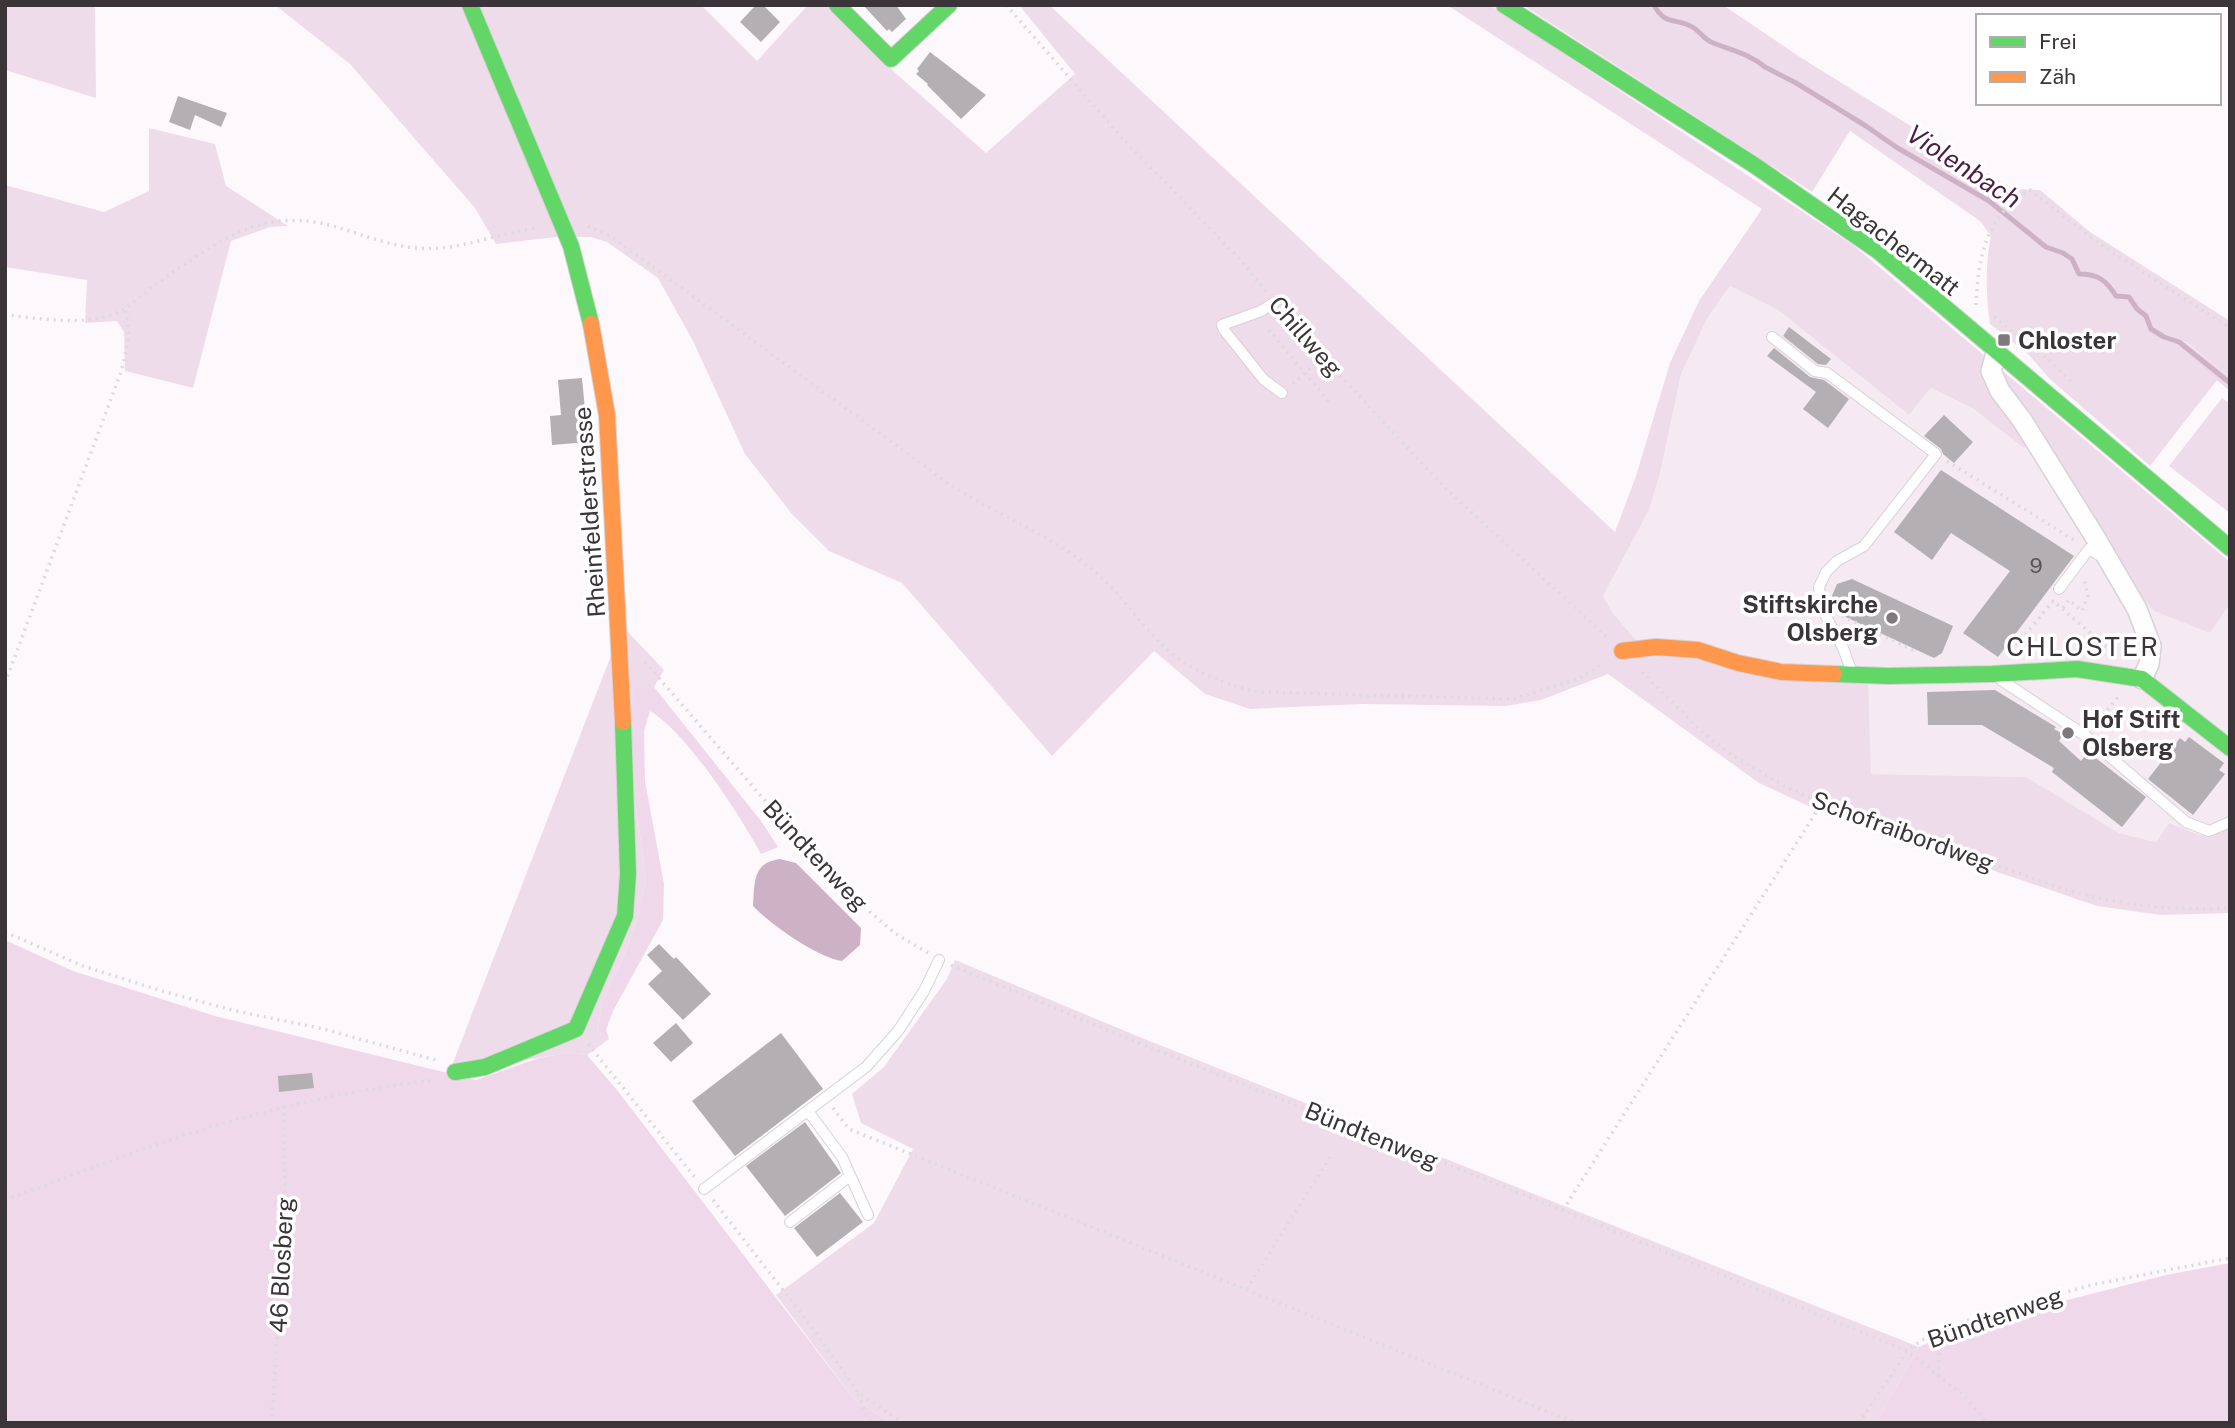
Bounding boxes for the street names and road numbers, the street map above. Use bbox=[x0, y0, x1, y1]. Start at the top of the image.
street label: Hagachermatt bbox=[1822, 181, 1966, 301]
street label: Chillweg bbox=[1264, 290, 1348, 382]
street label: Rheinfelderstrasse bbox=[568, 406, 610, 618]
street label: Schofraibordweg bbox=[1808, 785, 1998, 877]
street label: Bündtenweg bbox=[758, 794, 874, 916]
street label: Bündtenweg bbox=[1301, 1096, 1443, 1174]
street label: 46 Blosberg bbox=[263, 1196, 299, 1334]
street label: Bündtenweg bbox=[1924, 1281, 2066, 1353]

